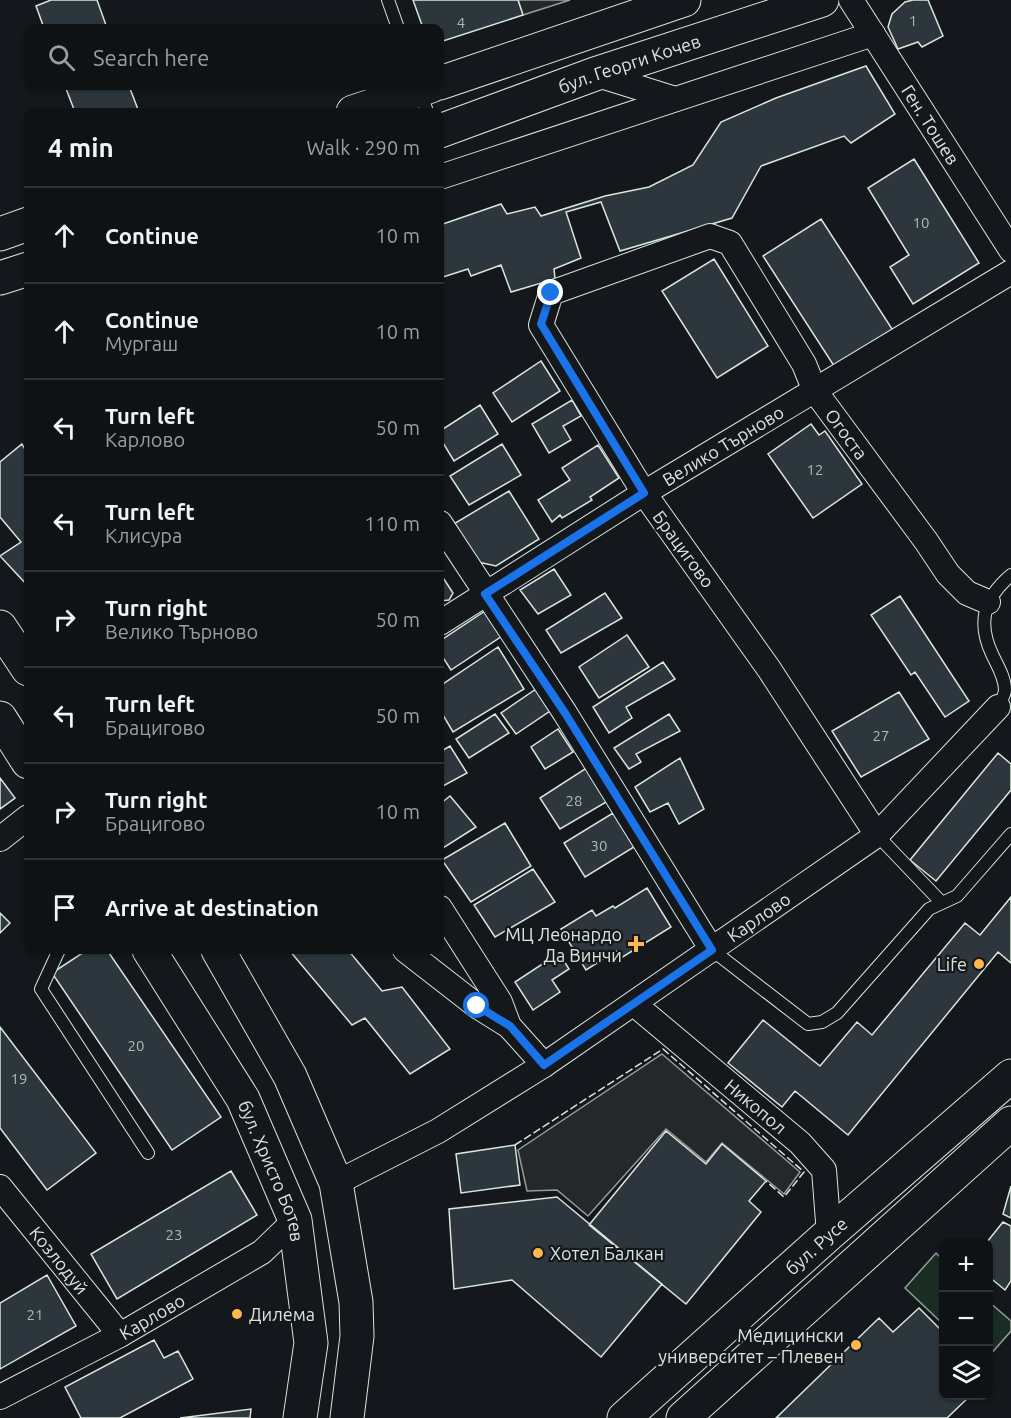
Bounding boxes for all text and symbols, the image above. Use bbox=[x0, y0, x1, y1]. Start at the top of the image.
house number: 1 bbox=[909, 12, 917, 29]
house number: 4 bbox=[457, 14, 465, 31]
search box bbox=[24, 24, 444, 90]
street label: бул. Георги Кочев bbox=[555, 30, 703, 97]
icon: search bbox=[45, 41, 78, 74]
text: Search here bbox=[93, 45, 209, 70]
street label: Ген. Тошев bbox=[898, 81, 964, 168]
text: 4 min bbox=[48, 133, 114, 162]
text: Walk · 290 m bbox=[307, 136, 420, 159]
house number: 10 bbox=[913, 214, 929, 231]
icon: ahead bbox=[48, 219, 81, 252]
text: Continue bbox=[105, 223, 199, 248]
text: 10 m bbox=[376, 224, 420, 247]
route end bbox=[537, 279, 563, 305]
text: Continue bbox=[105, 307, 199, 332]
icon: ahead bbox=[48, 315, 81, 348]
text: 10 m bbox=[376, 320, 420, 343]
text: Мургаш bbox=[105, 332, 178, 355]
street label: Велико Търново bbox=[659, 401, 787, 490]
text: Turn left bbox=[105, 403, 195, 428]
street label: Огоста bbox=[822, 405, 872, 463]
icon: left bbox=[48, 411, 81, 444]
text: 50 m bbox=[376, 416, 420, 439]
text: Карлово bbox=[105, 428, 185, 451]
house number: 12 bbox=[807, 461, 823, 478]
text: Turn left bbox=[105, 499, 195, 524]
icon: left bbox=[48, 507, 81, 540]
street label: Брацигово bbox=[649, 507, 719, 591]
text: 110 m bbox=[364, 512, 420, 535]
text: Клисура bbox=[105, 524, 182, 547]
text: Turn right bbox=[105, 595, 207, 620]
icon: right bbox=[48, 603, 81, 636]
text: 50 m bbox=[376, 608, 420, 631]
text: Велико Търново bbox=[105, 620, 258, 643]
text: Turn left bbox=[105, 691, 195, 716]
icon: left bbox=[48, 699, 81, 732]
text: 50 m bbox=[376, 704, 420, 727]
text: Брацигово bbox=[105, 716, 205, 739]
house number: 27 bbox=[873, 727, 889, 744]
text: Turn right bbox=[105, 787, 207, 812]
house number: 28 bbox=[566, 792, 582, 809]
icon: right bbox=[48, 795, 81, 828]
text: 10 m bbox=[376, 800, 420, 823]
text: Брацигово bbox=[105, 812, 205, 835]
house number: 30 bbox=[591, 837, 607, 854]
street label: Карлово bbox=[723, 888, 794, 946]
icon: arrive bbox=[48, 891, 81, 924]
text: Arrive at destination bbox=[105, 895, 319, 920]
place label: МЦ Леонардо Да Винчи bbox=[505, 924, 622, 965]
marker: МЦ Леонардо Да Винчи bbox=[627, 935, 645, 953]
place label: Life bbox=[937, 954, 967, 974]
marker: Life bbox=[972, 957, 986, 971]
route start bbox=[463, 992, 489, 1018]
house number: 20 bbox=[128, 1037, 144, 1054]
house number: 19 bbox=[11, 1070, 27, 1087]
street label: Никопол bbox=[721, 1075, 791, 1138]
street label: бул. Христо Ботев bbox=[235, 1097, 308, 1243]
street label: бул. Русе bbox=[781, 1213, 851, 1278]
street label: Козлодуй bbox=[26, 1222, 93, 1298]
house number: 23 bbox=[166, 1226, 182, 1243]
map controls bbox=[939, 1238, 993, 1400]
button: + bbox=[939, 1238, 993, 1292]
place label: Хотел Балкан bbox=[550, 1243, 664, 1263]
marker: Хотел Балкан bbox=[531, 1246, 545, 1260]
street label: Карлово bbox=[116, 1289, 188, 1343]
button: − bbox=[939, 1292, 993, 1346]
place label: Дилема bbox=[249, 1304, 315, 1324]
house number: 21 bbox=[27, 1306, 43, 1323]
marker: Дилема bbox=[230, 1307, 244, 1321]
place label: Медицински университет – Плевен bbox=[658, 1325, 844, 1366]
marker: Медицински университет – Плевен bbox=[849, 1338, 863, 1352]
button: layers bbox=[939, 1346, 993, 1400]

